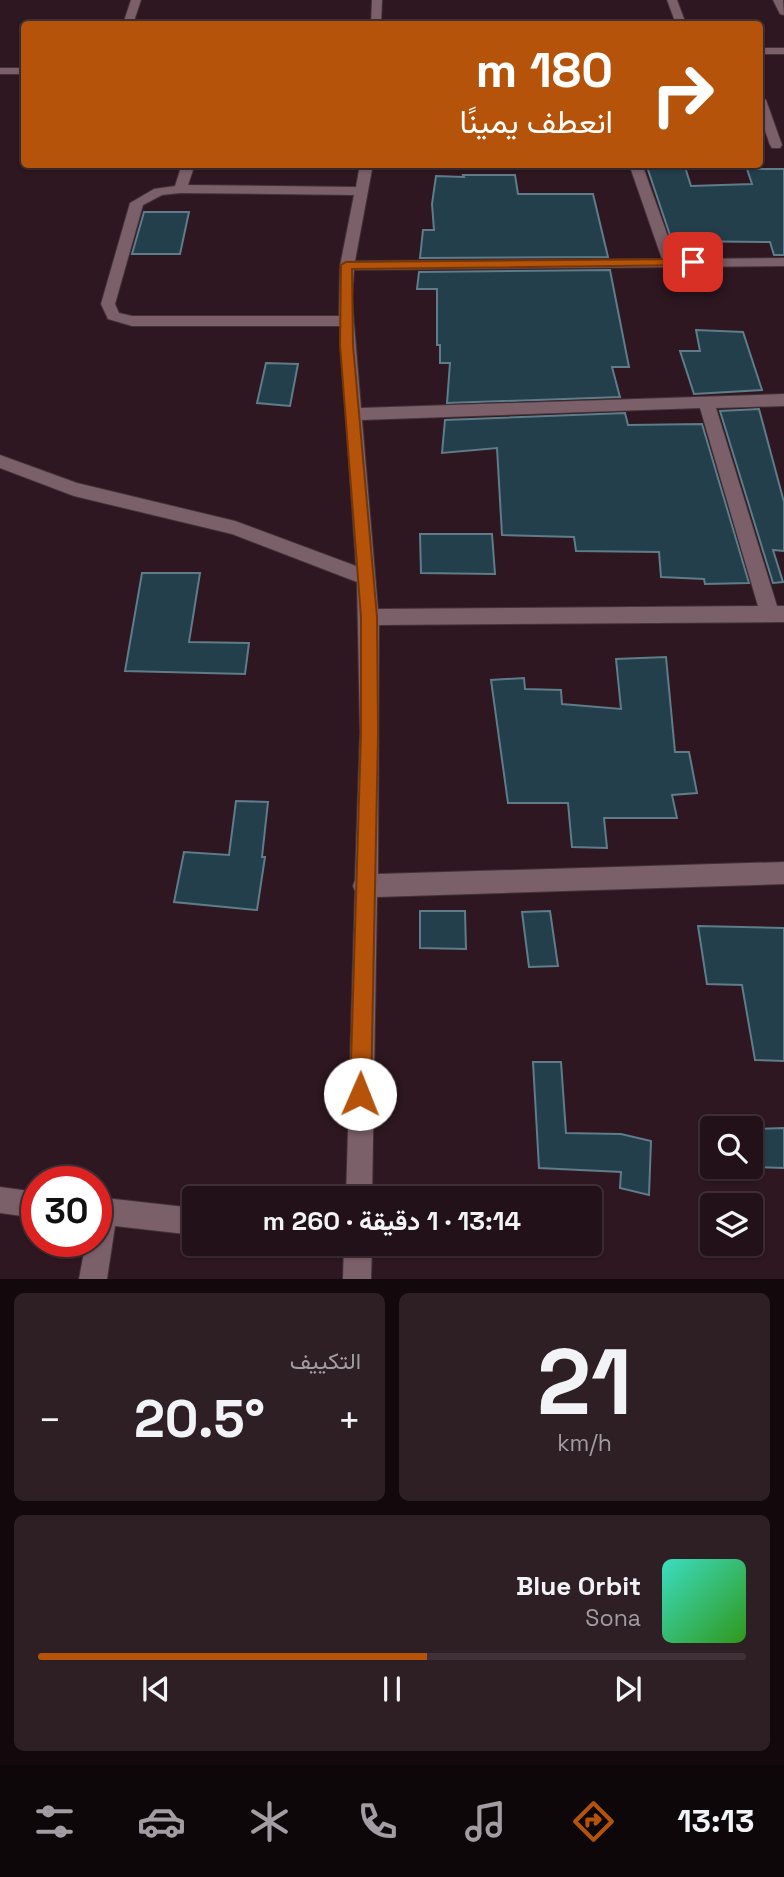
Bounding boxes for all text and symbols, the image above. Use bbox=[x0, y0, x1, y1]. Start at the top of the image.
text: 180 m bbox=[475, 39, 613, 101]
icon: right bbox=[637, 49, 728, 140]
text: انعطف يمينًا bbox=[460, 102, 613, 142]
pin bbox=[663, 232, 723, 292]
icon: arrive bbox=[674, 243, 712, 281]
position arrow bbox=[323, 1057, 397, 1131]
map controls bbox=[700, 1116, 763, 1256]
button: search bbox=[700, 1116, 763, 1179]
speed limit sign: 30 bbox=[21, 1166, 112, 1257]
button: layers bbox=[700, 1193, 763, 1256]
text: 13:14 · 1 دقيقة · 260 m bbox=[263, 1204, 521, 1238]
text: 21 bbox=[537, 1324, 632, 1441]
text: التكييف bbox=[290, 1346, 361, 1376]
text: 20.5° bbox=[134, 1386, 265, 1452]
text: − bbox=[38, 1396, 62, 1444]
text: + bbox=[337, 1396, 361, 1444]
text: km/h bbox=[557, 1428, 612, 1458]
text: Blue Orbit bbox=[516, 1569, 641, 1603]
text: Sona bbox=[585, 1603, 641, 1633]
icon: previous bbox=[137, 1670, 175, 1708]
icon: pause bbox=[373, 1670, 411, 1708]
icon: next bbox=[609, 1670, 647, 1708]
icon: filters bbox=[30, 1797, 79, 1846]
icon: car bbox=[137, 1797, 186, 1846]
icon: climate bbox=[245, 1797, 294, 1846]
icon: phone bbox=[353, 1797, 402, 1846]
icon: music bbox=[461, 1797, 510, 1846]
icon: directions bbox=[569, 1797, 618, 1846]
text: 13:13 bbox=[677, 1801, 755, 1841]

